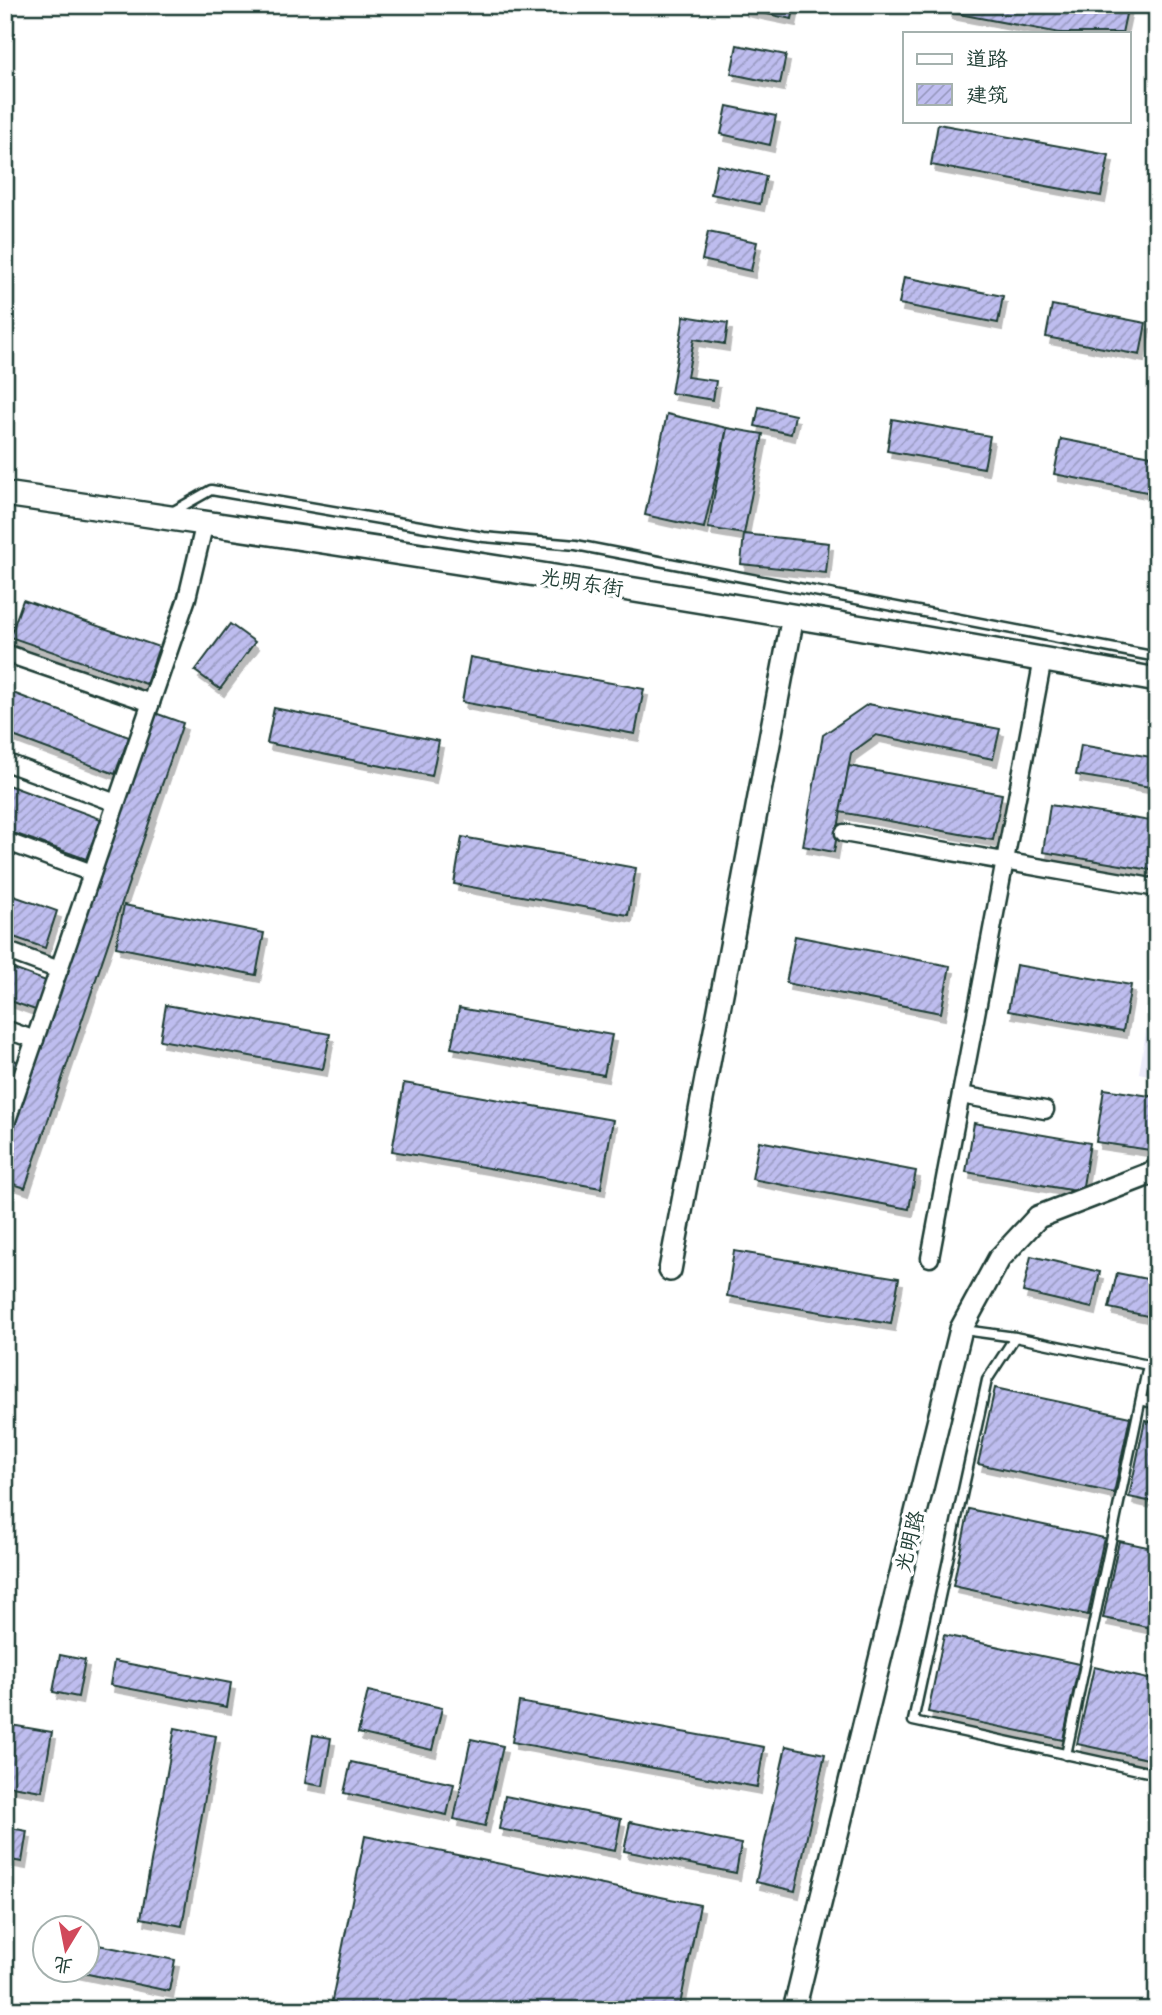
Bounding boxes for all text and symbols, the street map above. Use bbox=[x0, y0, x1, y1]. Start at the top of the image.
legend bbox=[903, 32, 1130, 122]
text: 道路 bbox=[966, 46, 1008, 71]
text: 建筑 bbox=[966, 82, 1008, 107]
street label: 光明东街 bbox=[539, 563, 625, 601]
street label: 光明路 bbox=[889, 1507, 929, 1575]
north arrow bbox=[32, 1913, 102, 1983]
text: 北 bbox=[52, 1952, 74, 1978]

